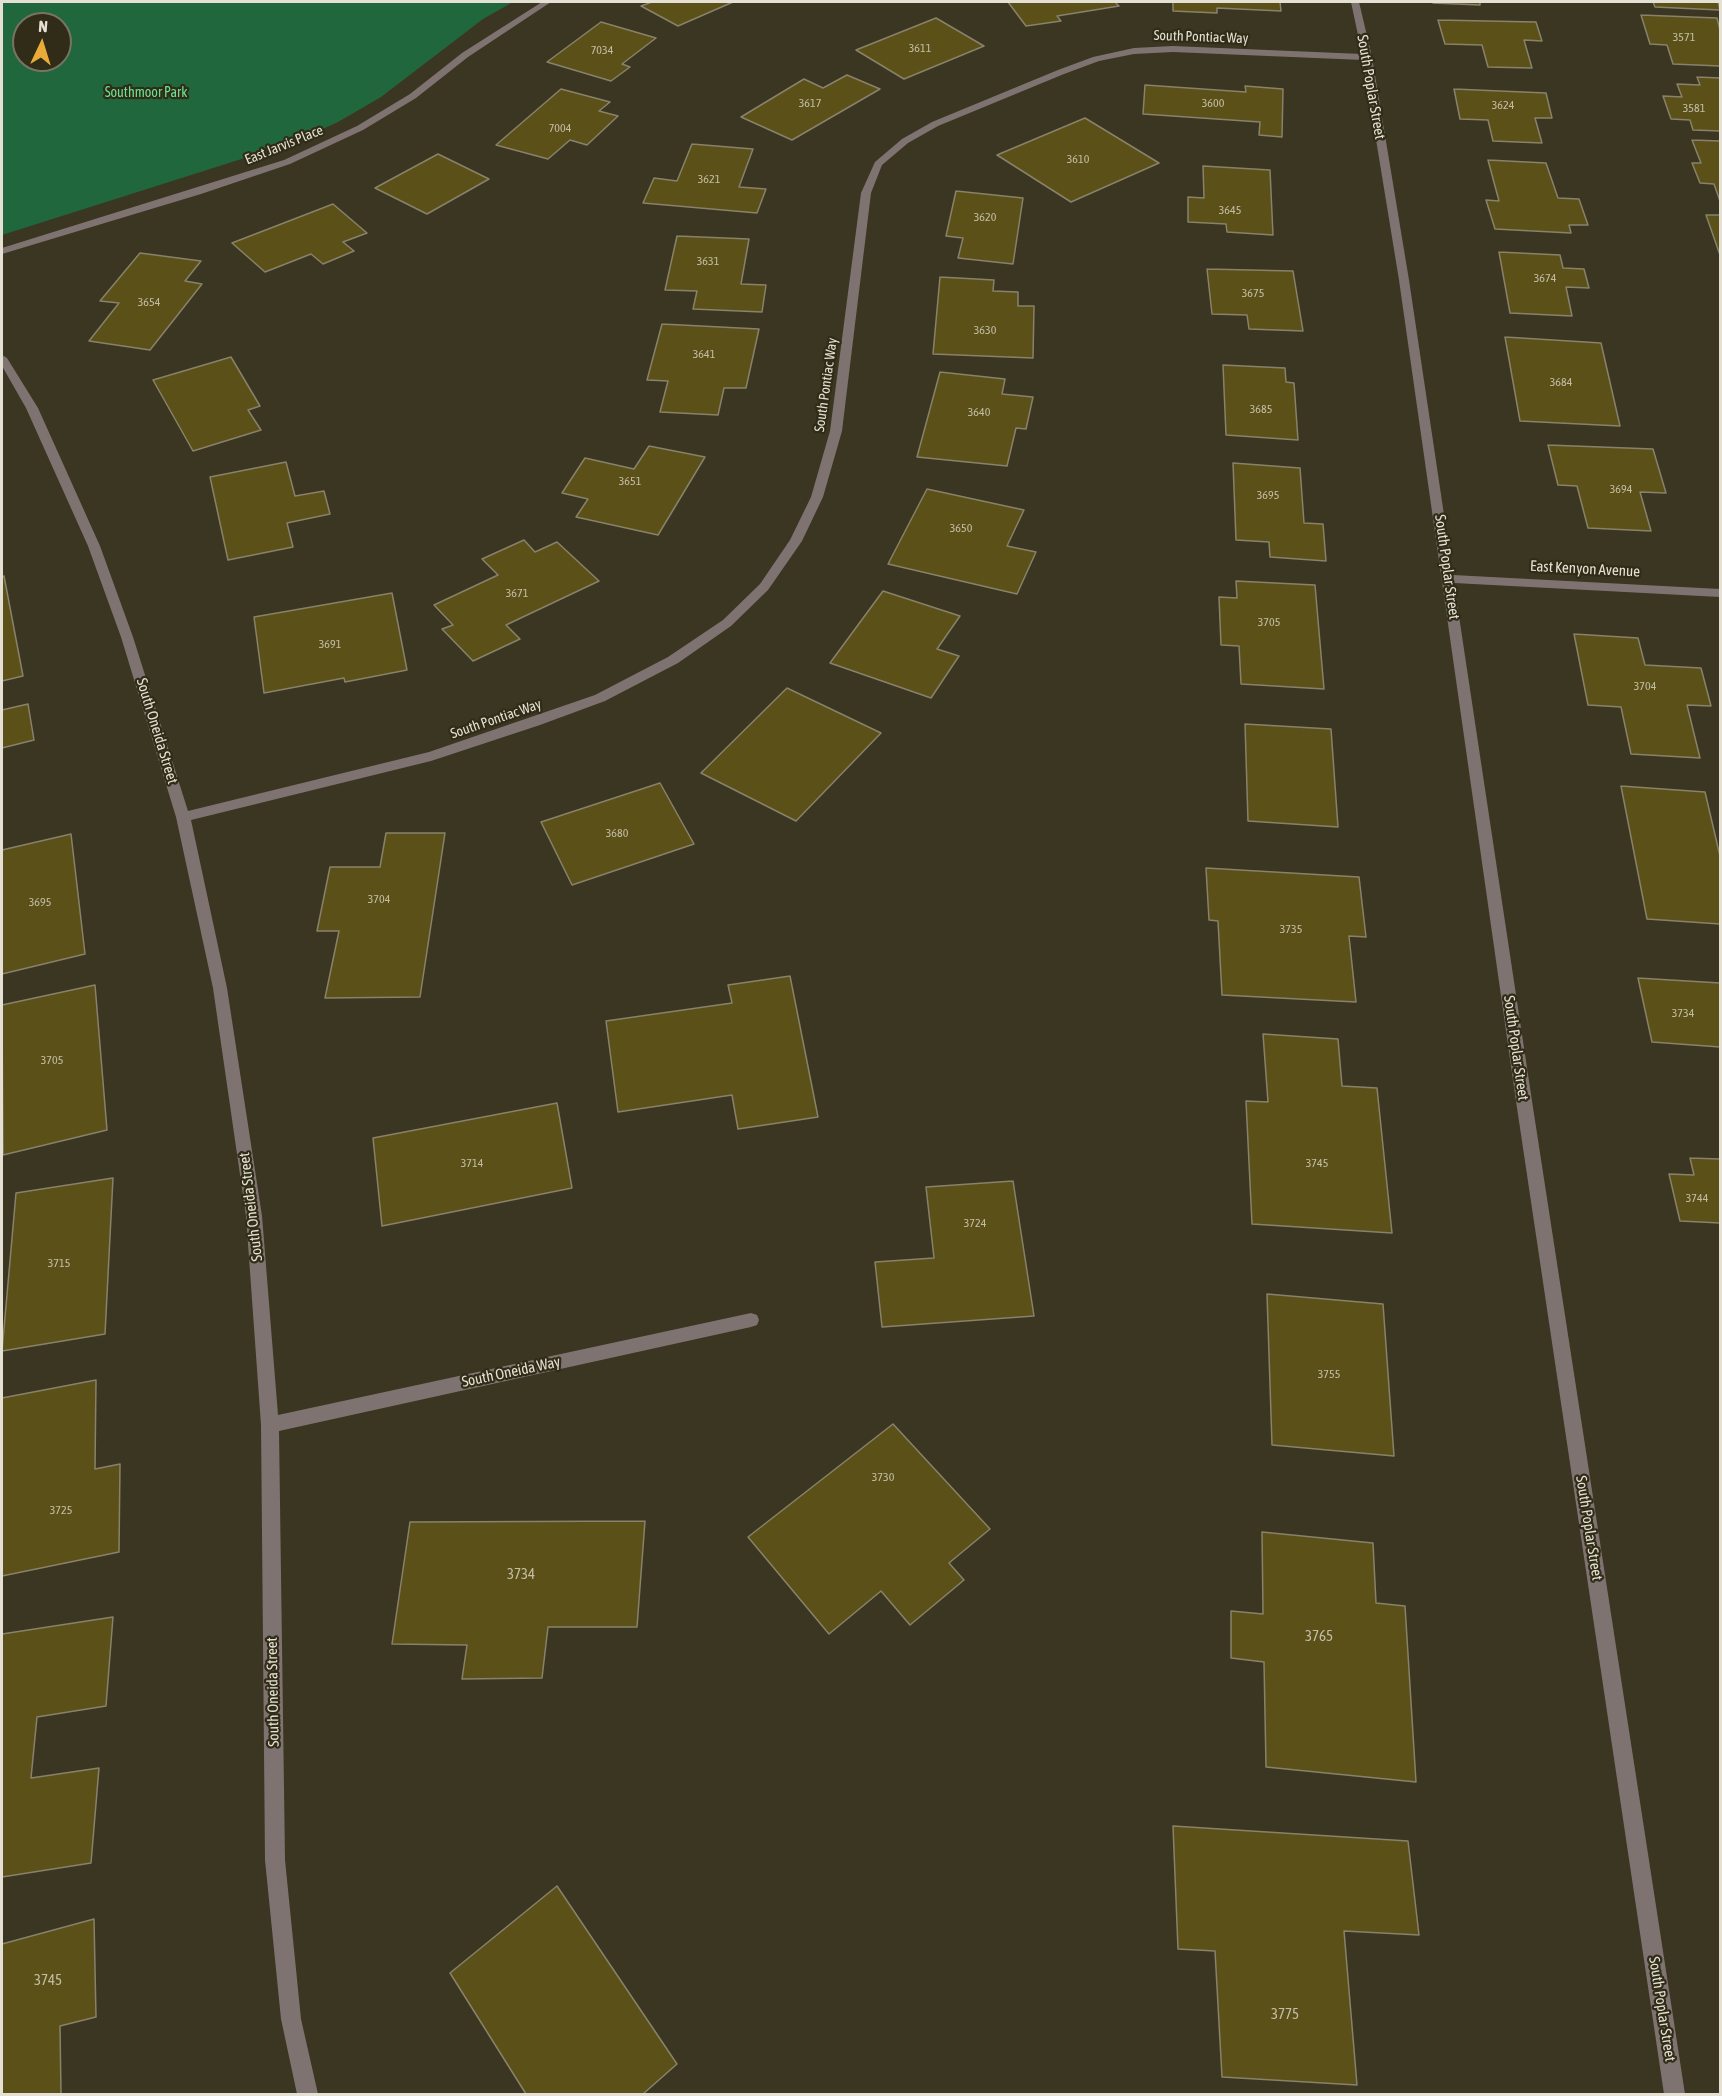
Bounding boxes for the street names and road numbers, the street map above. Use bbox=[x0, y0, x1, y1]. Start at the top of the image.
street label: South Pontiac Way bbox=[1153, 27, 1249, 47]
street label: South Poplar Street bbox=[1353, 33, 1389, 141]
street label: East Jarvis Place bbox=[242, 122, 326, 168]
street label: South Pontiac Way bbox=[811, 337, 841, 433]
street label: South Poplar Street bbox=[1431, 513, 1463, 621]
street label: East Kenyon Avenue bbox=[1530, 557, 1640, 581]
street label: South Oneida Street bbox=[132, 676, 182, 786]
street label: South Pontiac Way bbox=[448, 696, 544, 742]
street label: South Poplar Street bbox=[1500, 994, 1532, 1102]
street label: South Oneida Street bbox=[235, 1152, 267, 1262]
street label: South Oneida Way bbox=[460, 1353, 562, 1391]
street label: South Poplar Street bbox=[1572, 1474, 1606, 1582]
street label: South Oneida Street bbox=[263, 1637, 283, 1747]
street label: South Poplar Street bbox=[1645, 1955, 1679, 2063]

